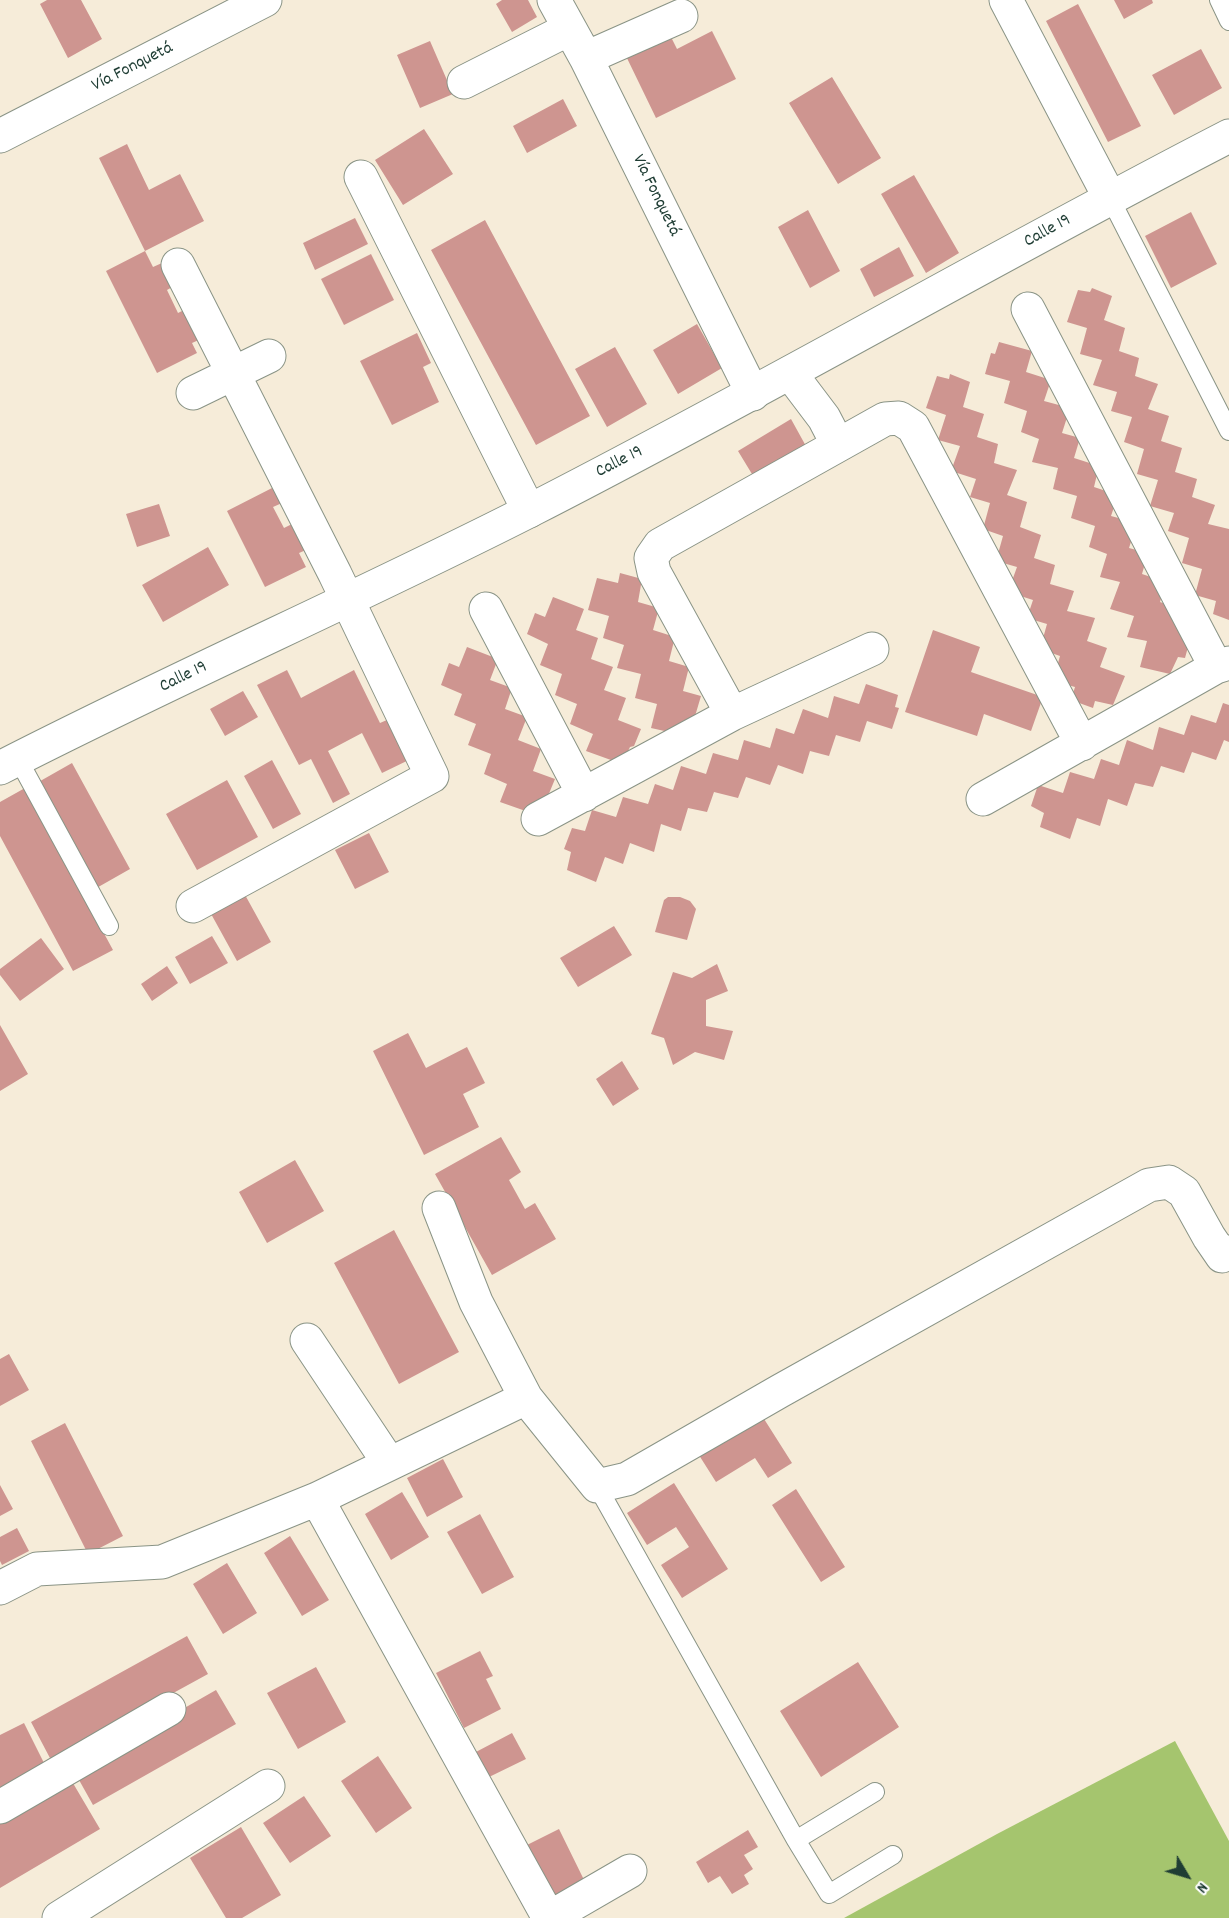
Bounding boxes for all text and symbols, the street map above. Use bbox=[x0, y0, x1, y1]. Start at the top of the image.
street label: Vía Fonquetá bbox=[89, 38, 177, 98]
street label: Vía Fonquetá bbox=[626, 152, 684, 240]
street label: Calle 19 bbox=[1021, 210, 1075, 254]
street label: Calle 19 bbox=[593, 442, 647, 484]
street label: Calle 19 bbox=[157, 657, 211, 699]
north arrow bbox=[1157, 1846, 1217, 1906]
text: N bbox=[1190, 1877, 1213, 1898]

